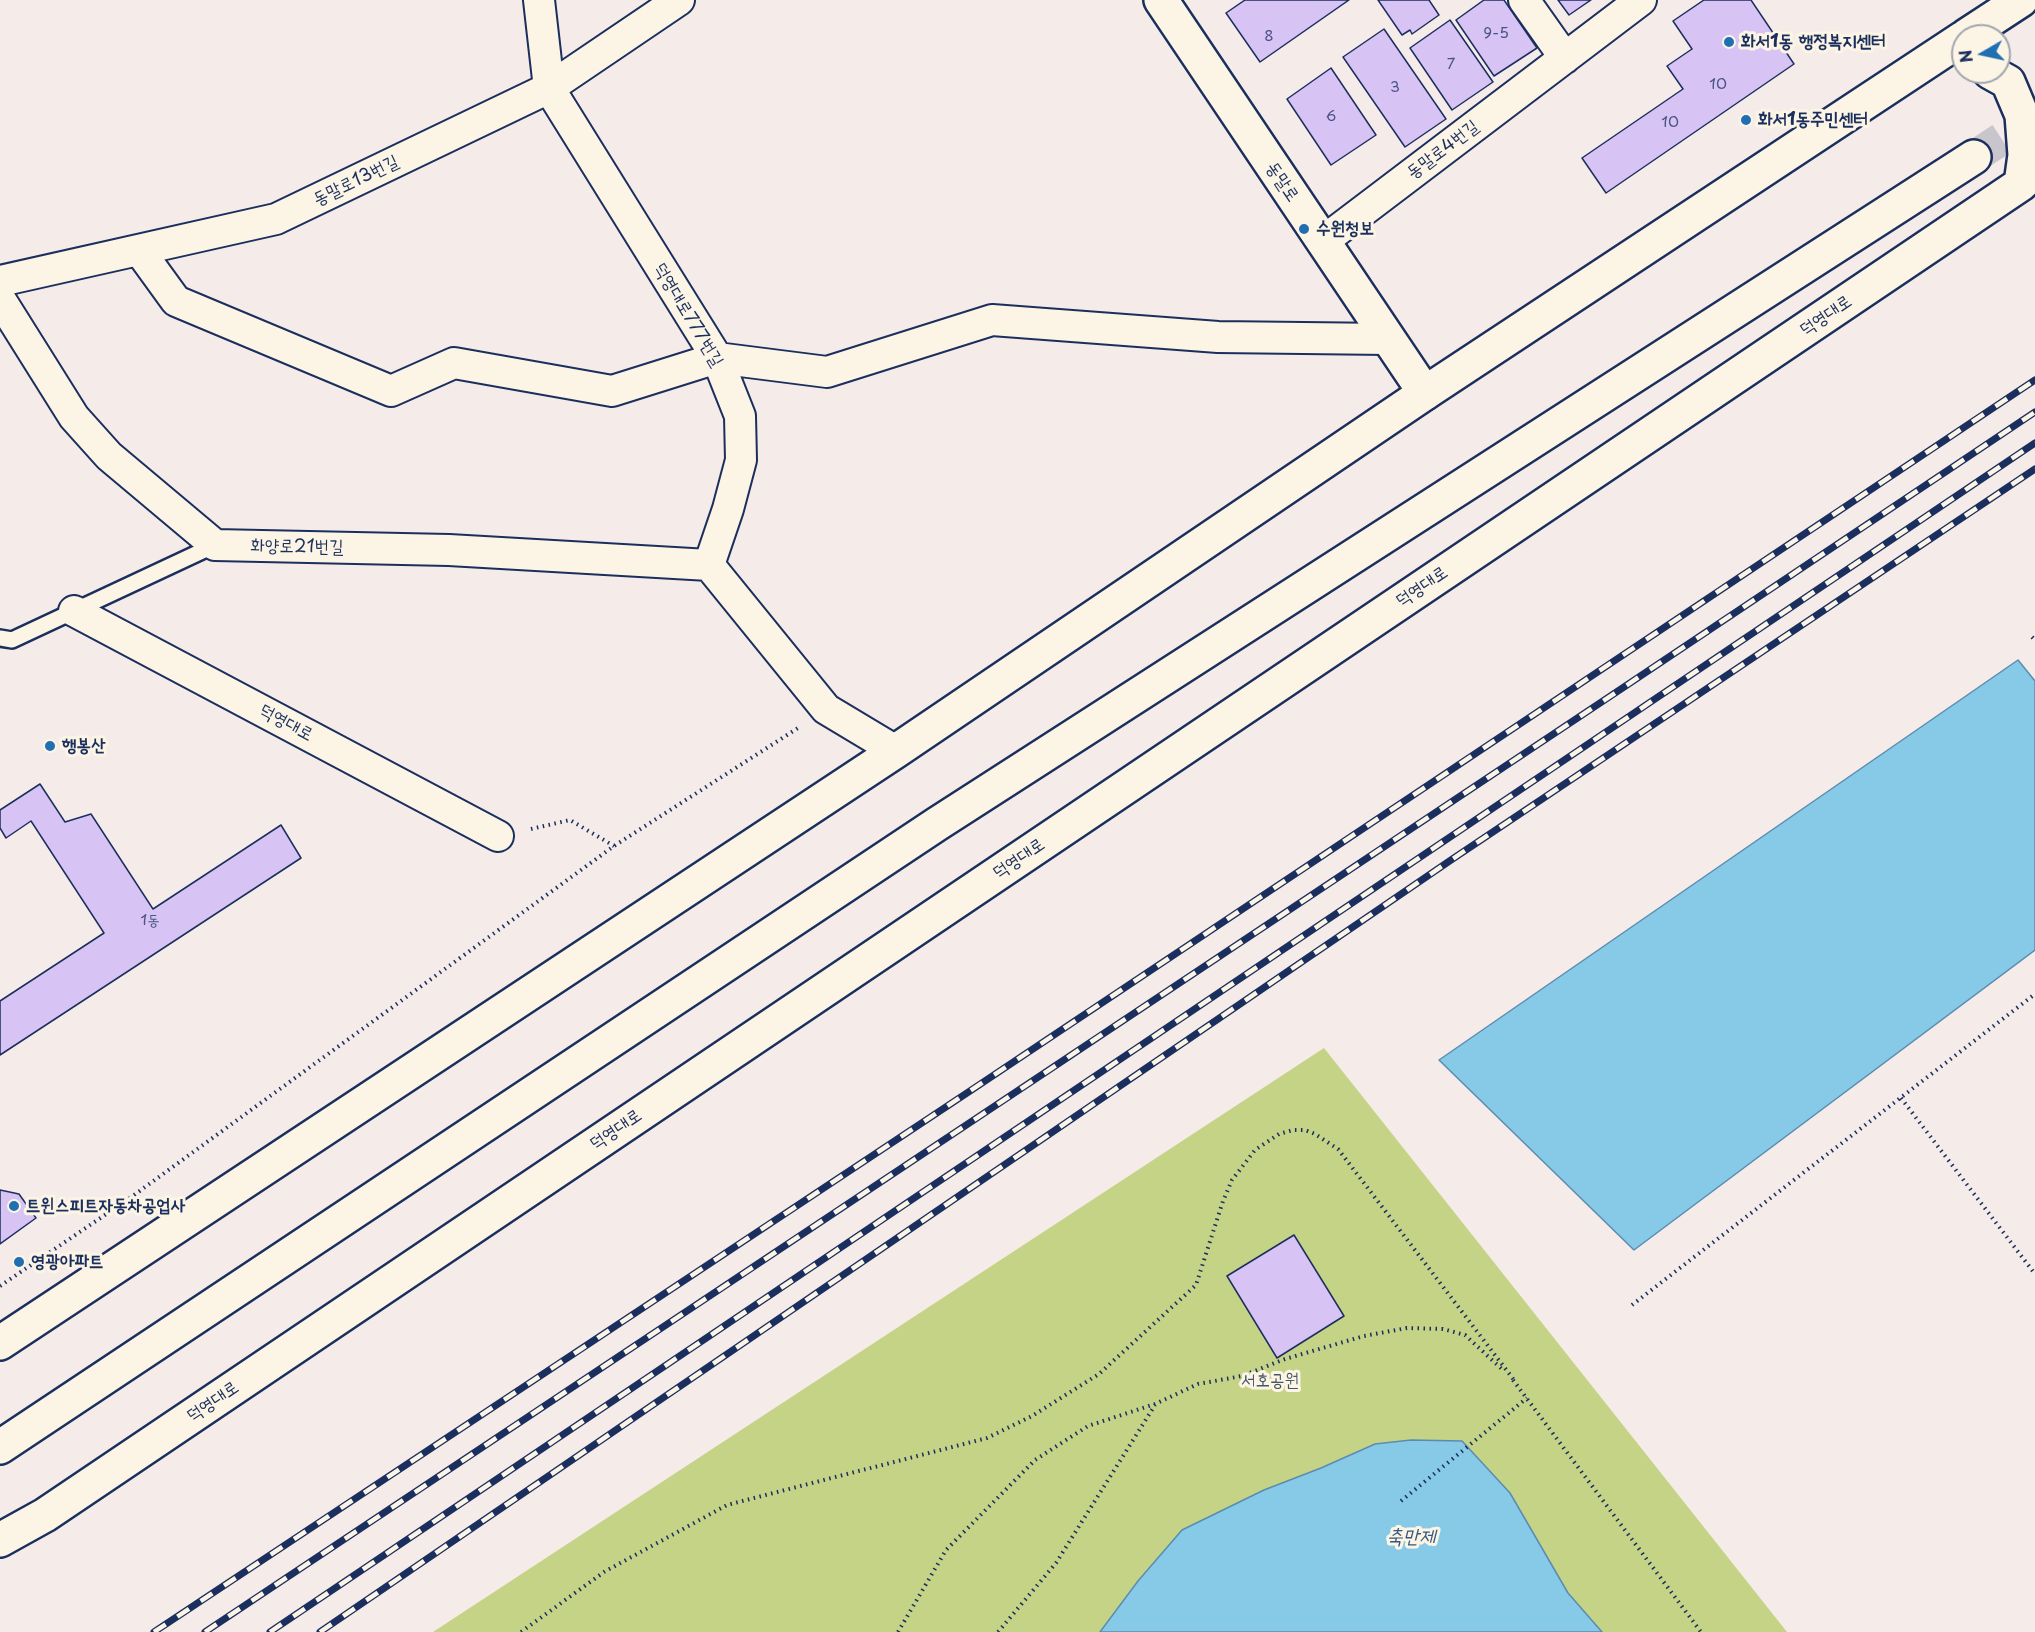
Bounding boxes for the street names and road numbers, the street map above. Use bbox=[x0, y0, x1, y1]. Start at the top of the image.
street label: 동말로4번길 bbox=[1403, 116, 1483, 184]
street label: 동말로13번길 bbox=[310, 151, 402, 211]
street label: 동말로 bbox=[1261, 158, 1303, 206]
street label: 덕영대로777번길 bbox=[648, 259, 728, 371]
street label: 덕영대로 bbox=[1796, 291, 1856, 341]
street label: 화양로21번길 bbox=[250, 535, 344, 559]
street label: 덕영대로 bbox=[1392, 562, 1452, 612]
street label: 덕영대로 bbox=[255, 700, 317, 746]
street label: 덕영대로 bbox=[989, 834, 1049, 884]
street label: 덕영대로 bbox=[586, 1105, 646, 1155]
street label: 덕영대로 bbox=[183, 1377, 243, 1427]

